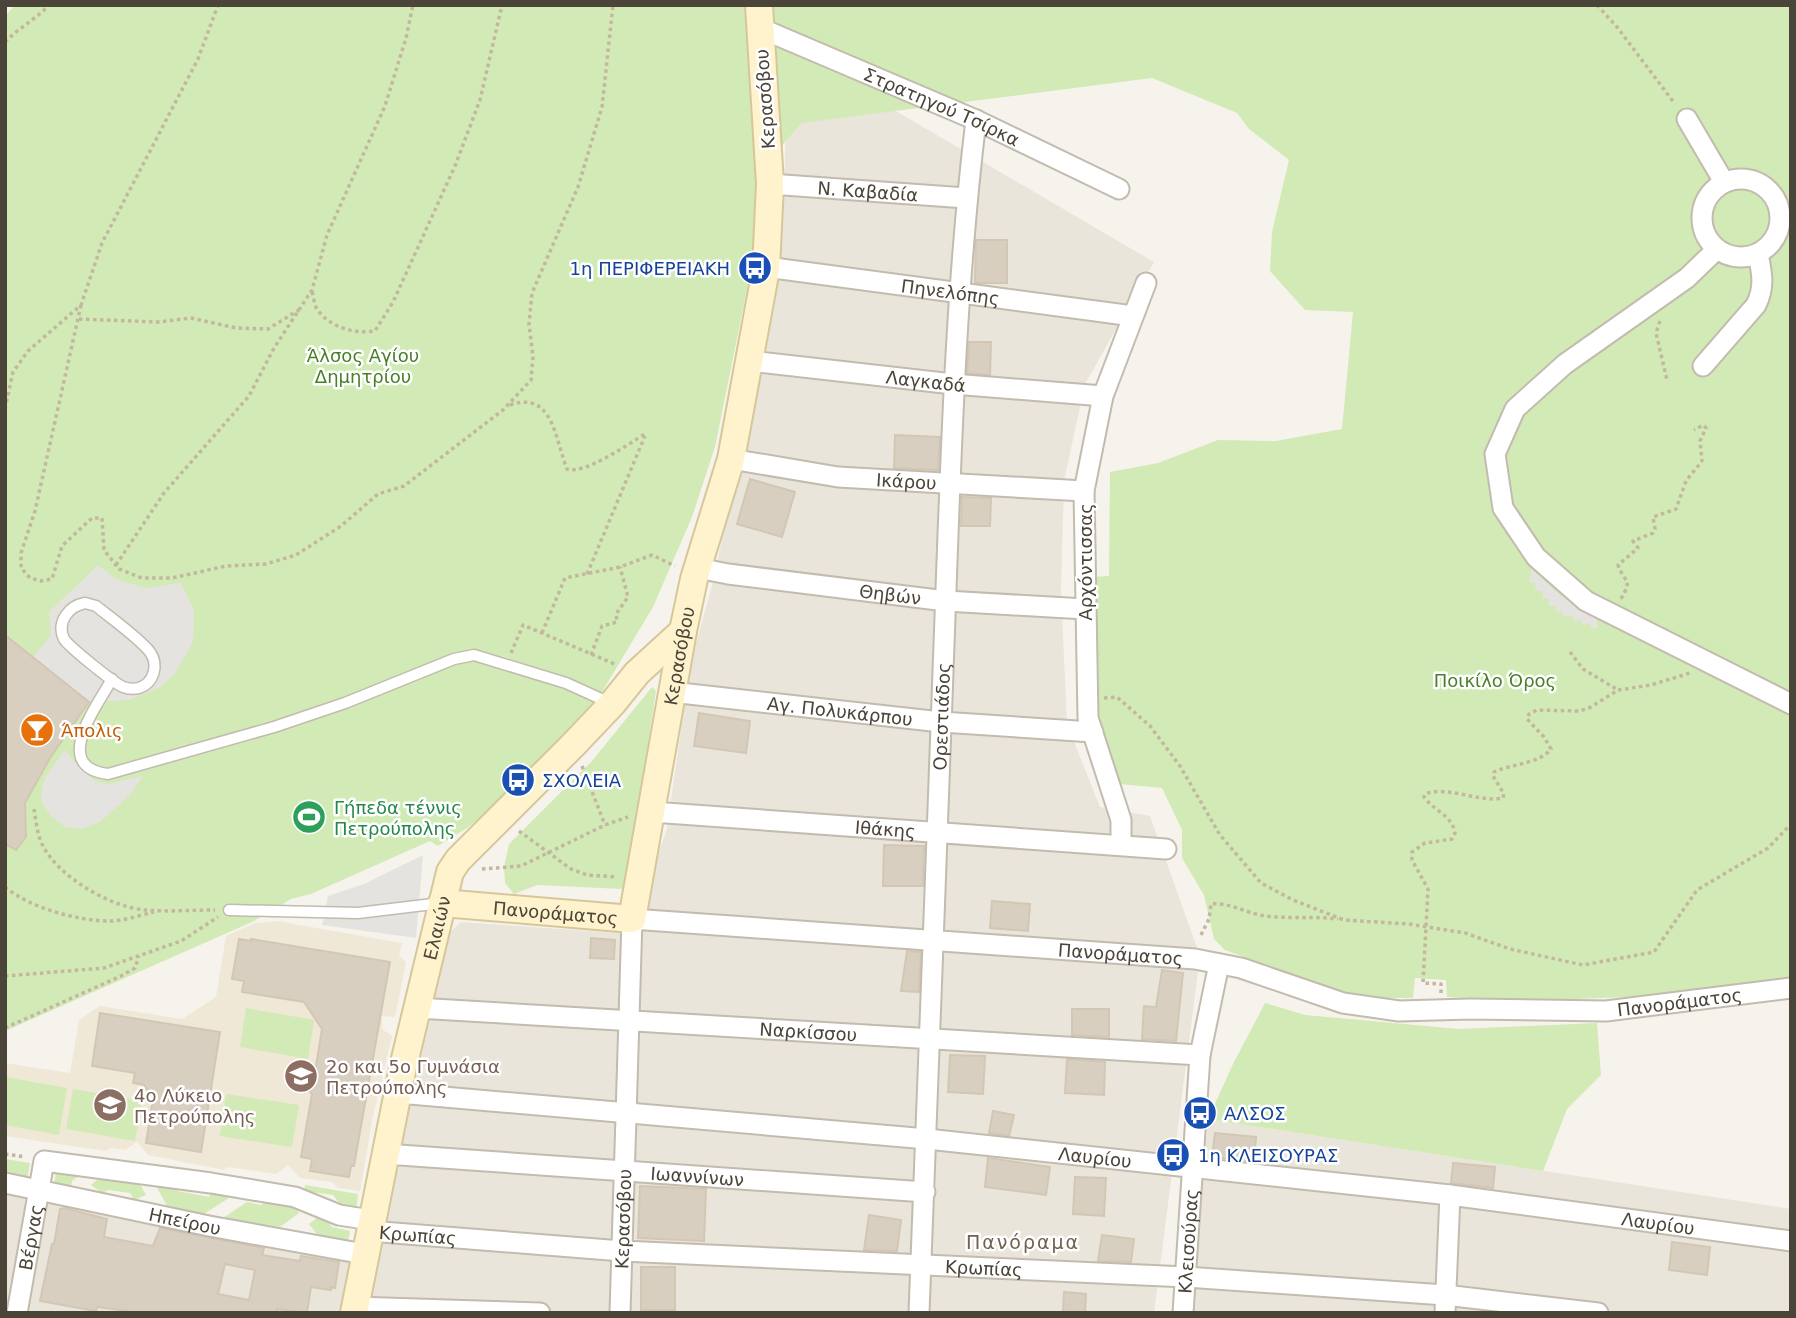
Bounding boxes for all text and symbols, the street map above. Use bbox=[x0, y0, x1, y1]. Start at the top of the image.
street label: Κερασόβου bbox=[751, 48, 779, 150]
street label: Στρατηγού Τσίρκα bbox=[861, 63, 1023, 150]
street label: N. Καβαδία bbox=[817, 177, 919, 205]
bus stop icon: 1η ΠΕΡΙΦΕΡΕΙΑΚΗ bbox=[736, 249, 774, 287]
place label: 1η ΠΕΡΙΦΕΡΕΙΑΚΗ bbox=[570, 258, 730, 279]
street label: Πηνελόπης bbox=[900, 275, 1001, 309]
park label: Άλσος Αγίου Δημητρίου bbox=[307, 345, 419, 387]
street label: Λαγκαδά bbox=[885, 366, 967, 395]
street label: Ικάρου bbox=[876, 469, 937, 493]
street label: Αρχόντισσας bbox=[1075, 503, 1096, 621]
street label: Θηβών bbox=[858, 580, 922, 608]
street label: Κερασόβου bbox=[660, 604, 698, 707]
street label: Ορεστιάδος bbox=[929, 662, 954, 771]
park label: Ποικίλο Όρος bbox=[1434, 670, 1556, 691]
street label: Αγ. Πολυκάρπου bbox=[766, 692, 914, 729]
bar icon: Άπολις bbox=[18, 711, 56, 749]
place label: Άπολις bbox=[61, 720, 123, 741]
bus stop icon: ΣΧΟΛΕΙΑ bbox=[499, 761, 537, 799]
place label: ΣΧΟΛΕΙΑ bbox=[542, 770, 622, 791]
place label: Γήπεδα τέννις Πετρούπολης bbox=[334, 797, 462, 839]
sports icon: Γήπεδα τέννις Πετρούπολης bbox=[290, 798, 328, 836]
street label: Ιθάκης bbox=[854, 816, 916, 841]
street label: Ελαιών bbox=[419, 894, 454, 962]
street label: Πανοράματος bbox=[492, 897, 619, 928]
street label: Πανοράματος bbox=[1057, 939, 1184, 969]
street label: Πανοράματος bbox=[1616, 984, 1743, 1020]
street label: Ναρκίσσου bbox=[759, 1018, 858, 1045]
place label: 2ο και 5ο Γυμνάσια Πετρούπολης bbox=[326, 1056, 500, 1098]
school or university icon: 2ο και 5ο Γυμνάσια Πετρούπολης bbox=[282, 1057, 320, 1095]
place label: 4ο Λύκειο Πετρούπολης bbox=[134, 1085, 255, 1127]
school or university icon: 4ο Λύκειο Πετρούπολης bbox=[91, 1086, 129, 1124]
bus stop icon: ΑΛΣΟΣ bbox=[1181, 1094, 1219, 1132]
place label: ΑΛΣΟΣ bbox=[1224, 1103, 1286, 1124]
bus stop icon: 1η ΚΛΕΙΣΟΥΡΑΣ bbox=[1154, 1136, 1192, 1174]
street label: Λαυρίου bbox=[1057, 1143, 1133, 1171]
place label: 1η ΚΛΕΙΣΟΥΡΑΣ bbox=[1198, 1145, 1338, 1166]
street label: Ιωαννίνων bbox=[650, 1162, 745, 1190]
street label: Κερασόβου bbox=[611, 1169, 635, 1269]
street label: Κλεισούρας bbox=[1174, 1188, 1202, 1294]
street label: Βέργας bbox=[14, 1203, 47, 1272]
street label: Ηπείρου bbox=[147, 1203, 223, 1238]
street label: Λαυρίου bbox=[1620, 1208, 1696, 1238]
street label: Κρωπίας bbox=[378, 1221, 457, 1248]
district label: Πανόραμα bbox=[966, 1231, 1080, 1253]
street label: Κρωπίας bbox=[945, 1255, 1023, 1280]

